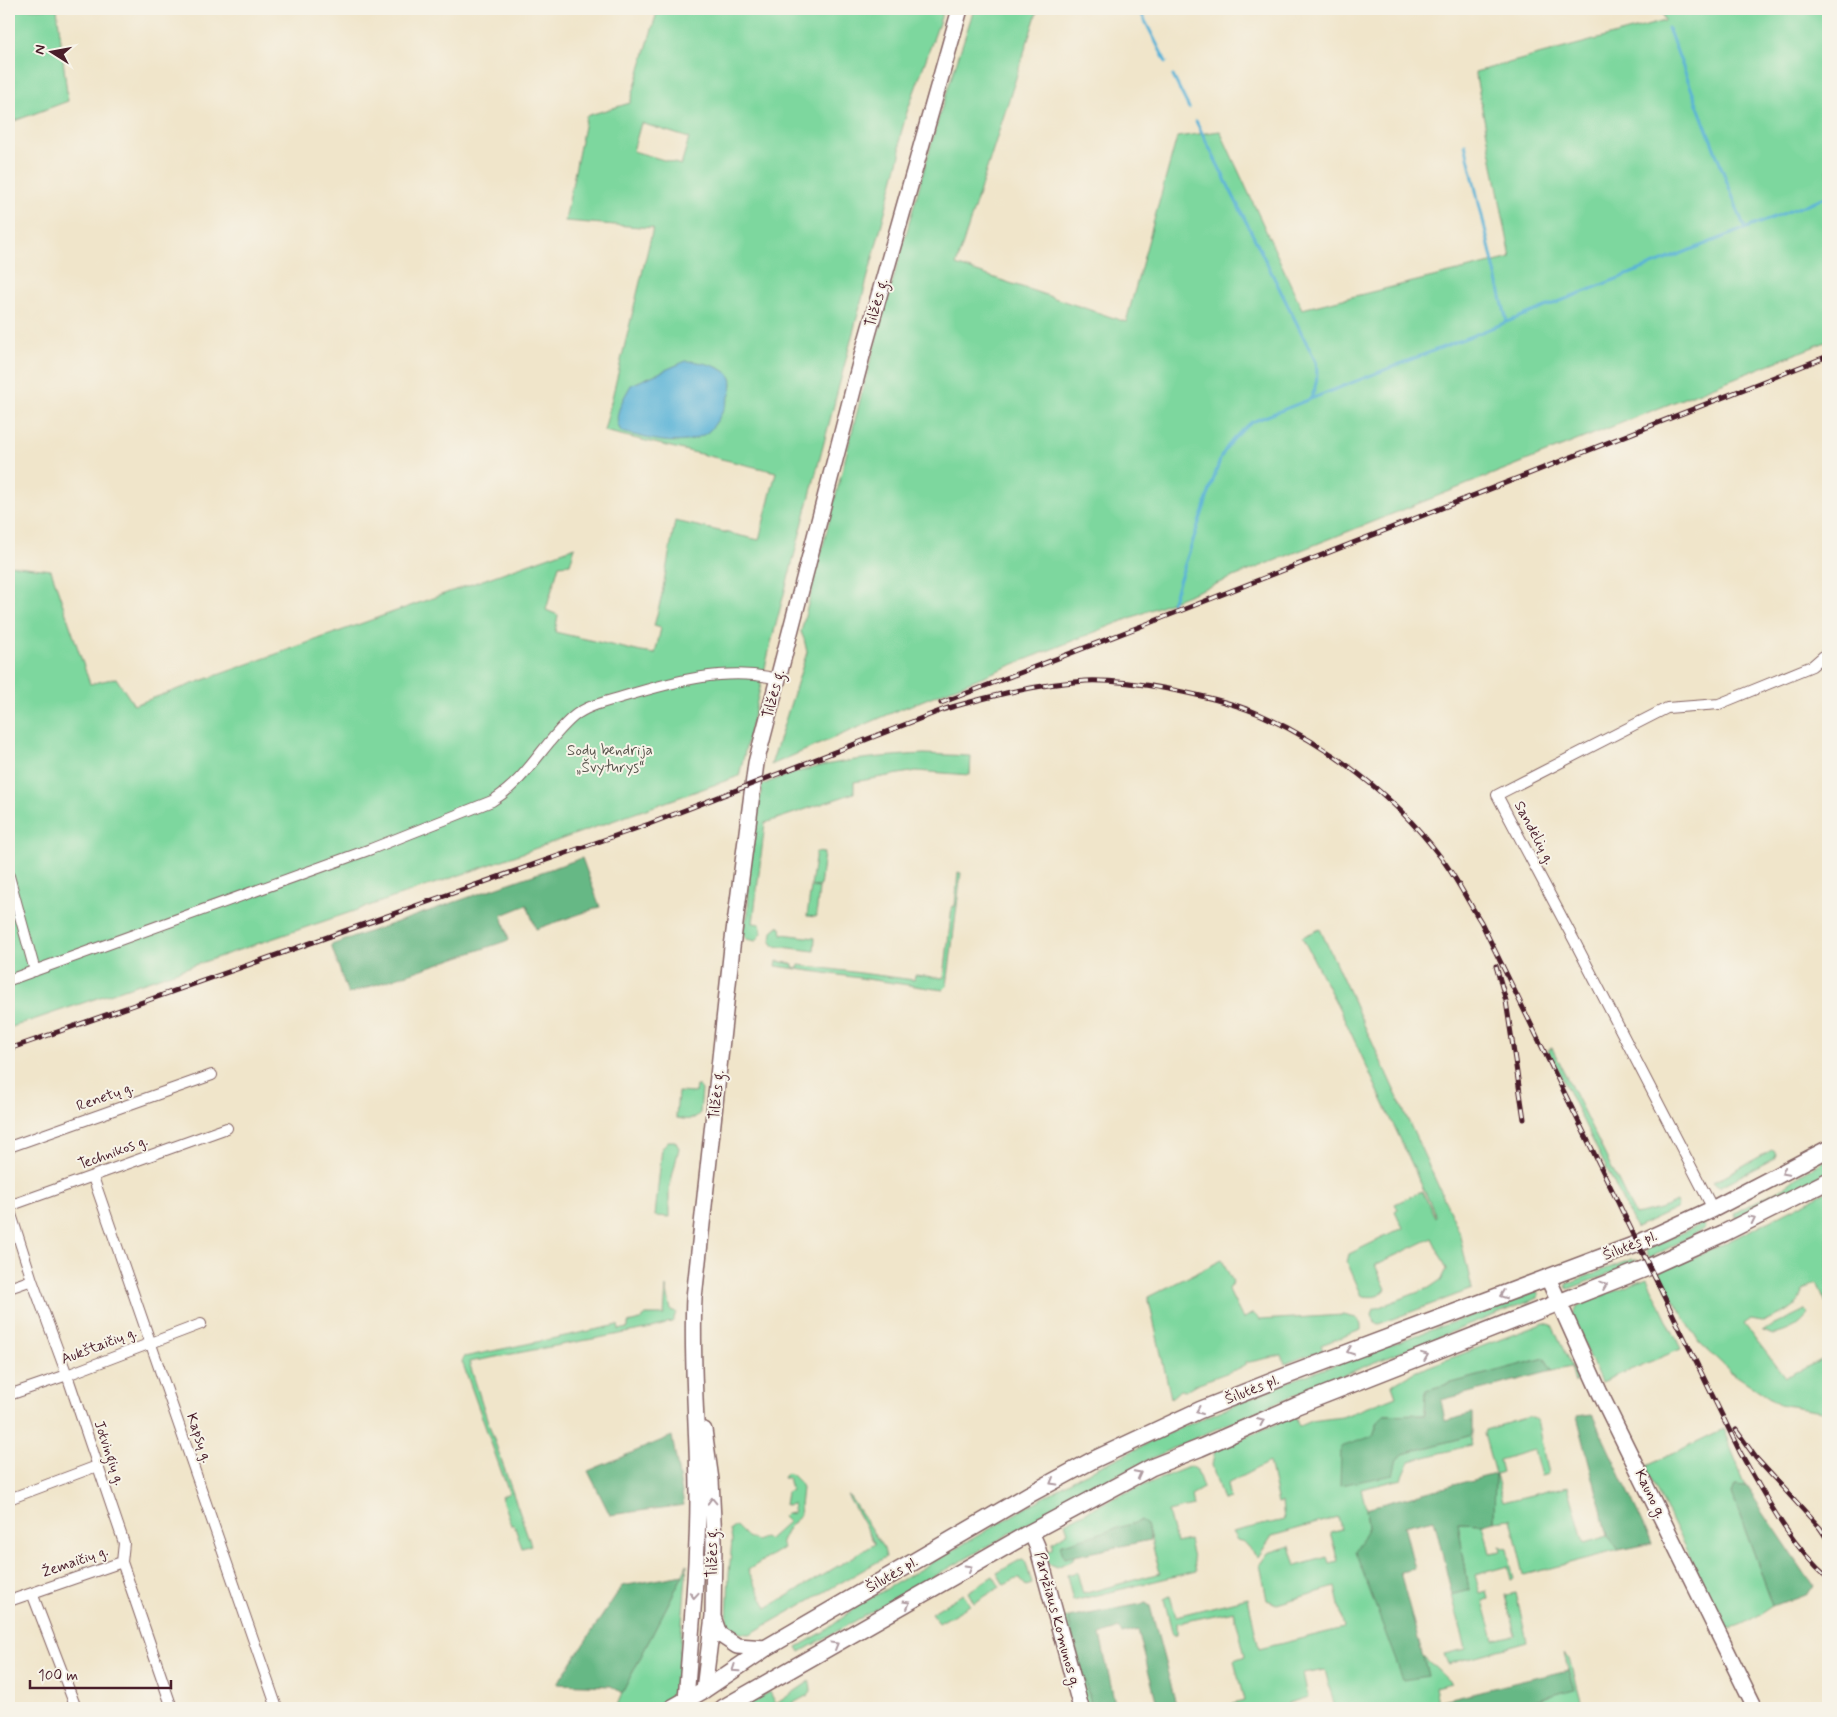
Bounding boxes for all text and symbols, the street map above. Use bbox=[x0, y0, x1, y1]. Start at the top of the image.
north arrow bbox=[28, 28, 78, 78]
text: N bbox=[30, 43, 50, 56]
street label: Tilžės g. bbox=[861, 276, 894, 330]
street label: Tilžės g. bbox=[758, 667, 791, 721]
park label: Sodų bendrija „Švyturys“ bbox=[567, 741, 653, 778]
street label: Sandėlių g. bbox=[1509, 798, 1559, 868]
street label: Tilžės g. bbox=[704, 1069, 731, 1121]
street label: Renetų g. bbox=[74, 1077, 136, 1117]
street label: Technikos g. bbox=[75, 1131, 151, 1175]
one-way arrow bbox=[1781, 1166, 1790, 1176]
one-way arrow bbox=[1747, 1215, 1756, 1225]
street label: Šilutės pl. bbox=[1600, 1226, 1660, 1266]
one-way arrow bbox=[1599, 1281, 1608, 1291]
one-way arrow bbox=[1499, 1289, 1508, 1299]
street label: Aukštaičių g. bbox=[58, 1322, 140, 1370]
one-way arrow bbox=[1347, 1345, 1355, 1355]
one-way arrow bbox=[1420, 1352, 1429, 1362]
street label: Šilutės pl. bbox=[1222, 1370, 1282, 1410]
one-way arrow bbox=[1195, 1405, 1204, 1416]
street label: Kapsų g. bbox=[181, 1410, 217, 1466]
one-way arrow bbox=[1256, 1417, 1265, 1428]
street label: Jotvingių g. bbox=[88, 1418, 129, 1489]
street label: Kauno g. bbox=[1629, 1466, 1670, 1522]
one-way arrow bbox=[1133, 1470, 1142, 1480]
one-way arrow bbox=[1049, 1475, 1058, 1485]
one-way arrow bbox=[707, 1497, 717, 1505]
street label: Tilžės g. bbox=[703, 1528, 724, 1578]
street label: Žemaičių g. bbox=[39, 1541, 111, 1583]
street label: Paryžiaus Komunos g. bbox=[1028, 1550, 1085, 1690]
street label: Šilutės pl. bbox=[862, 1552, 922, 1598]
one-way arrow bbox=[964, 1564, 973, 1574]
one-way arrow bbox=[688, 1592, 699, 1600]
one-way arrow bbox=[901, 1600, 910, 1610]
one-way arrow bbox=[830, 1642, 839, 1652]
scale bar bbox=[30, 1657, 171, 1689]
one-way arrow bbox=[731, 1663, 741, 1672]
text: 100 m bbox=[38, 1666, 78, 1686]

